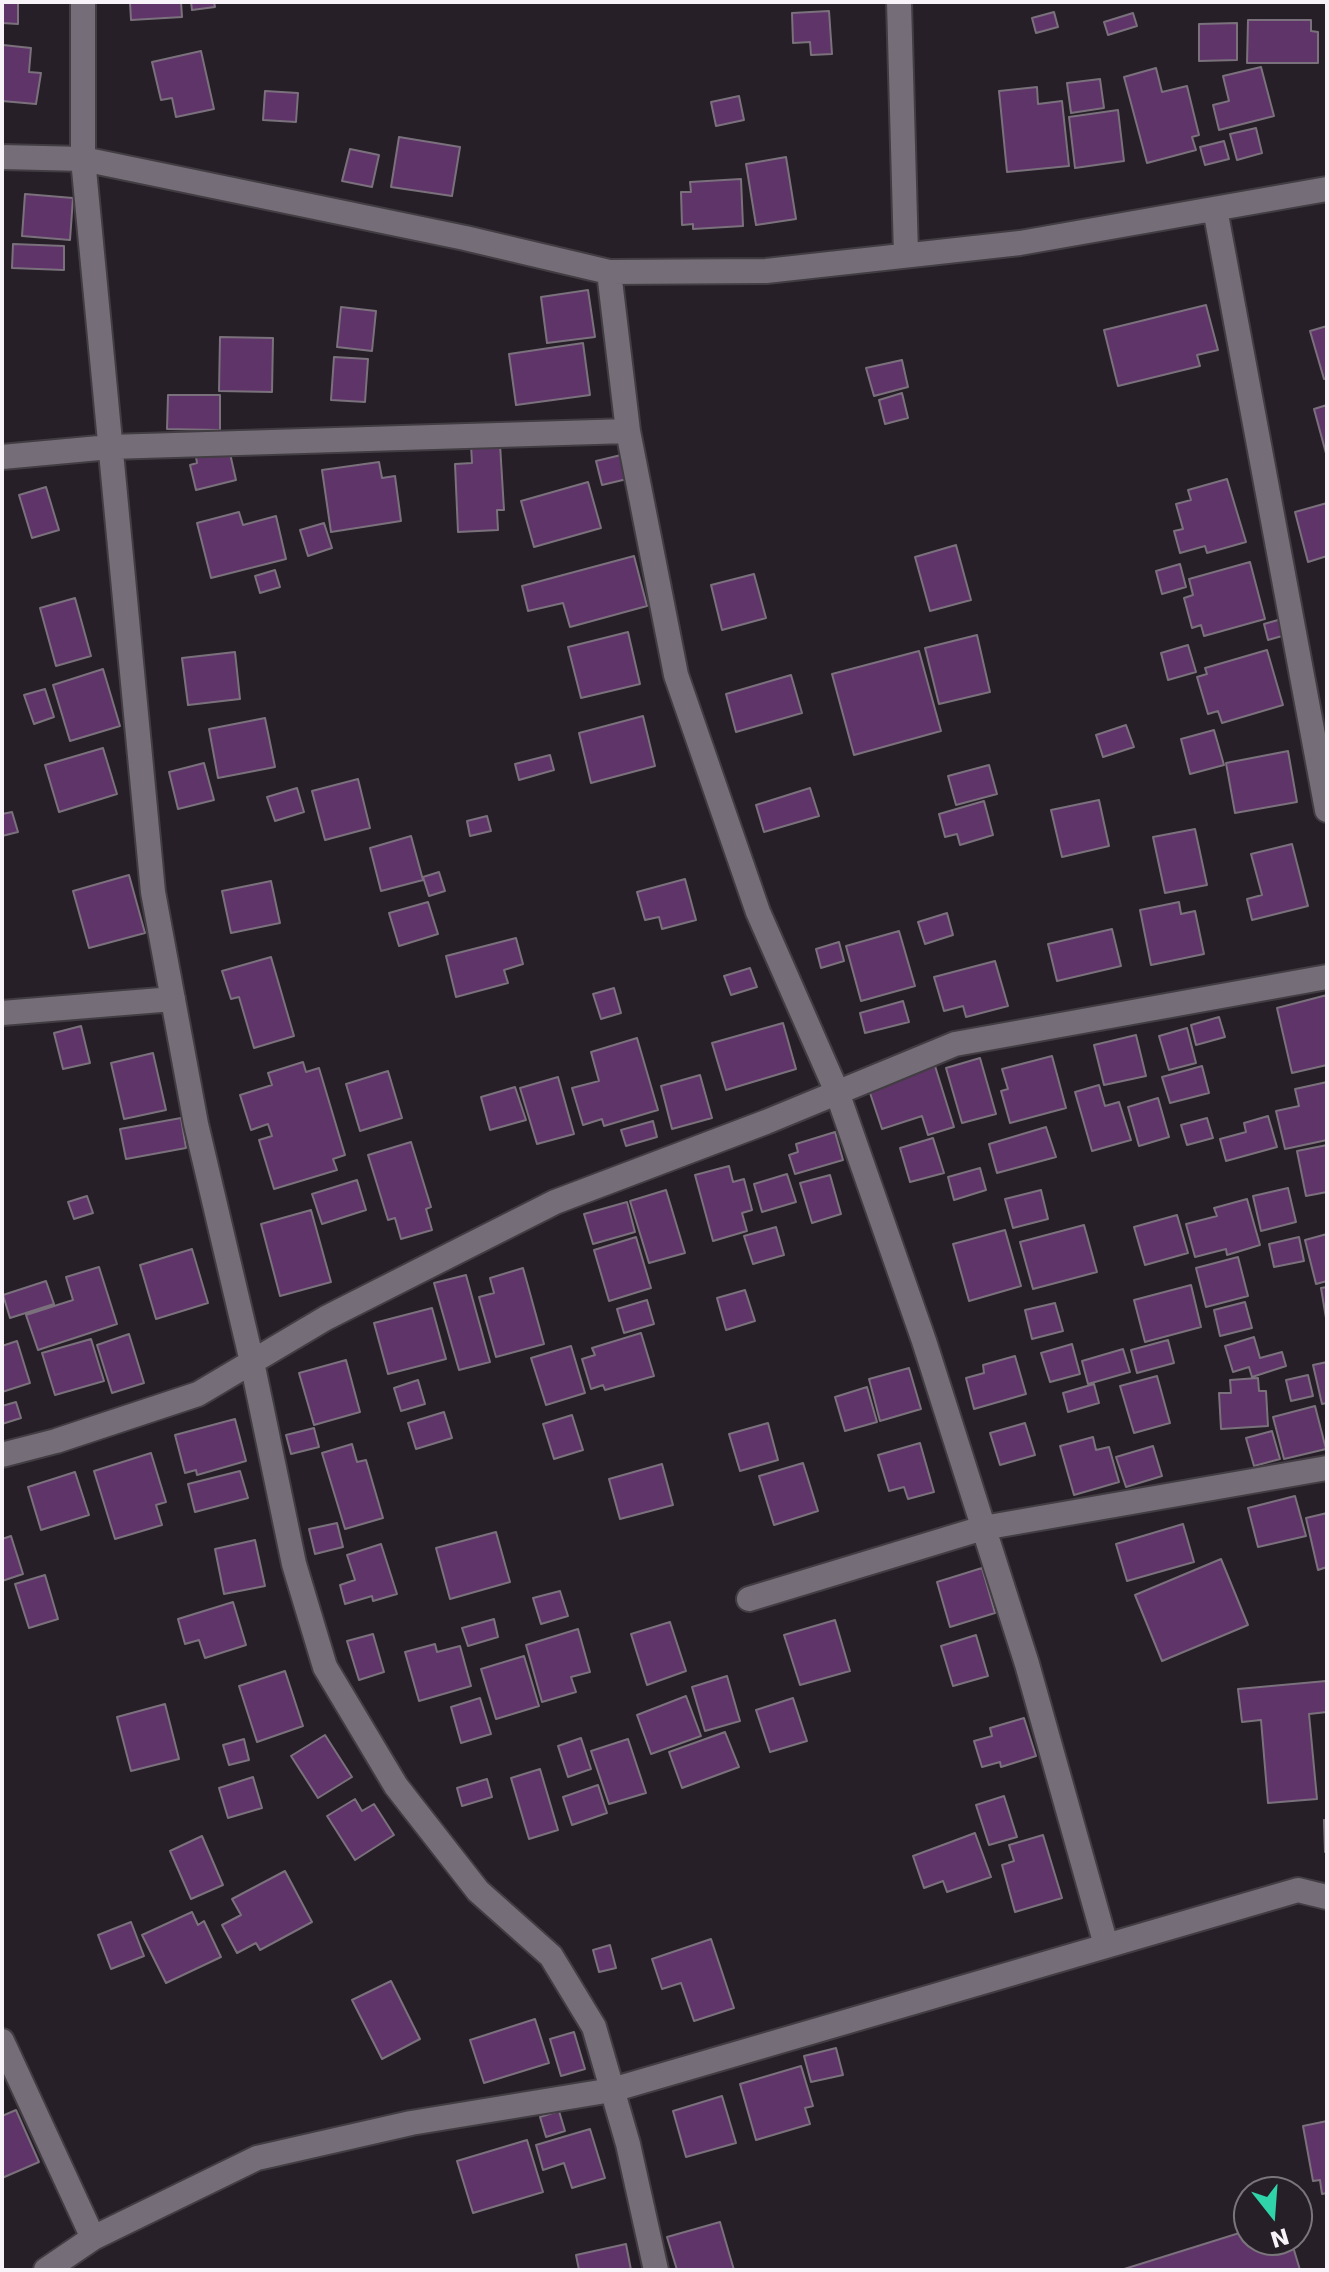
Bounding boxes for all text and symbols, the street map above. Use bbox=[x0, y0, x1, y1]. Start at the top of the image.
north arrow bbox=[1233, 2176, 1313, 2256]
text: N bbox=[1267, 2223, 1292, 2252]

